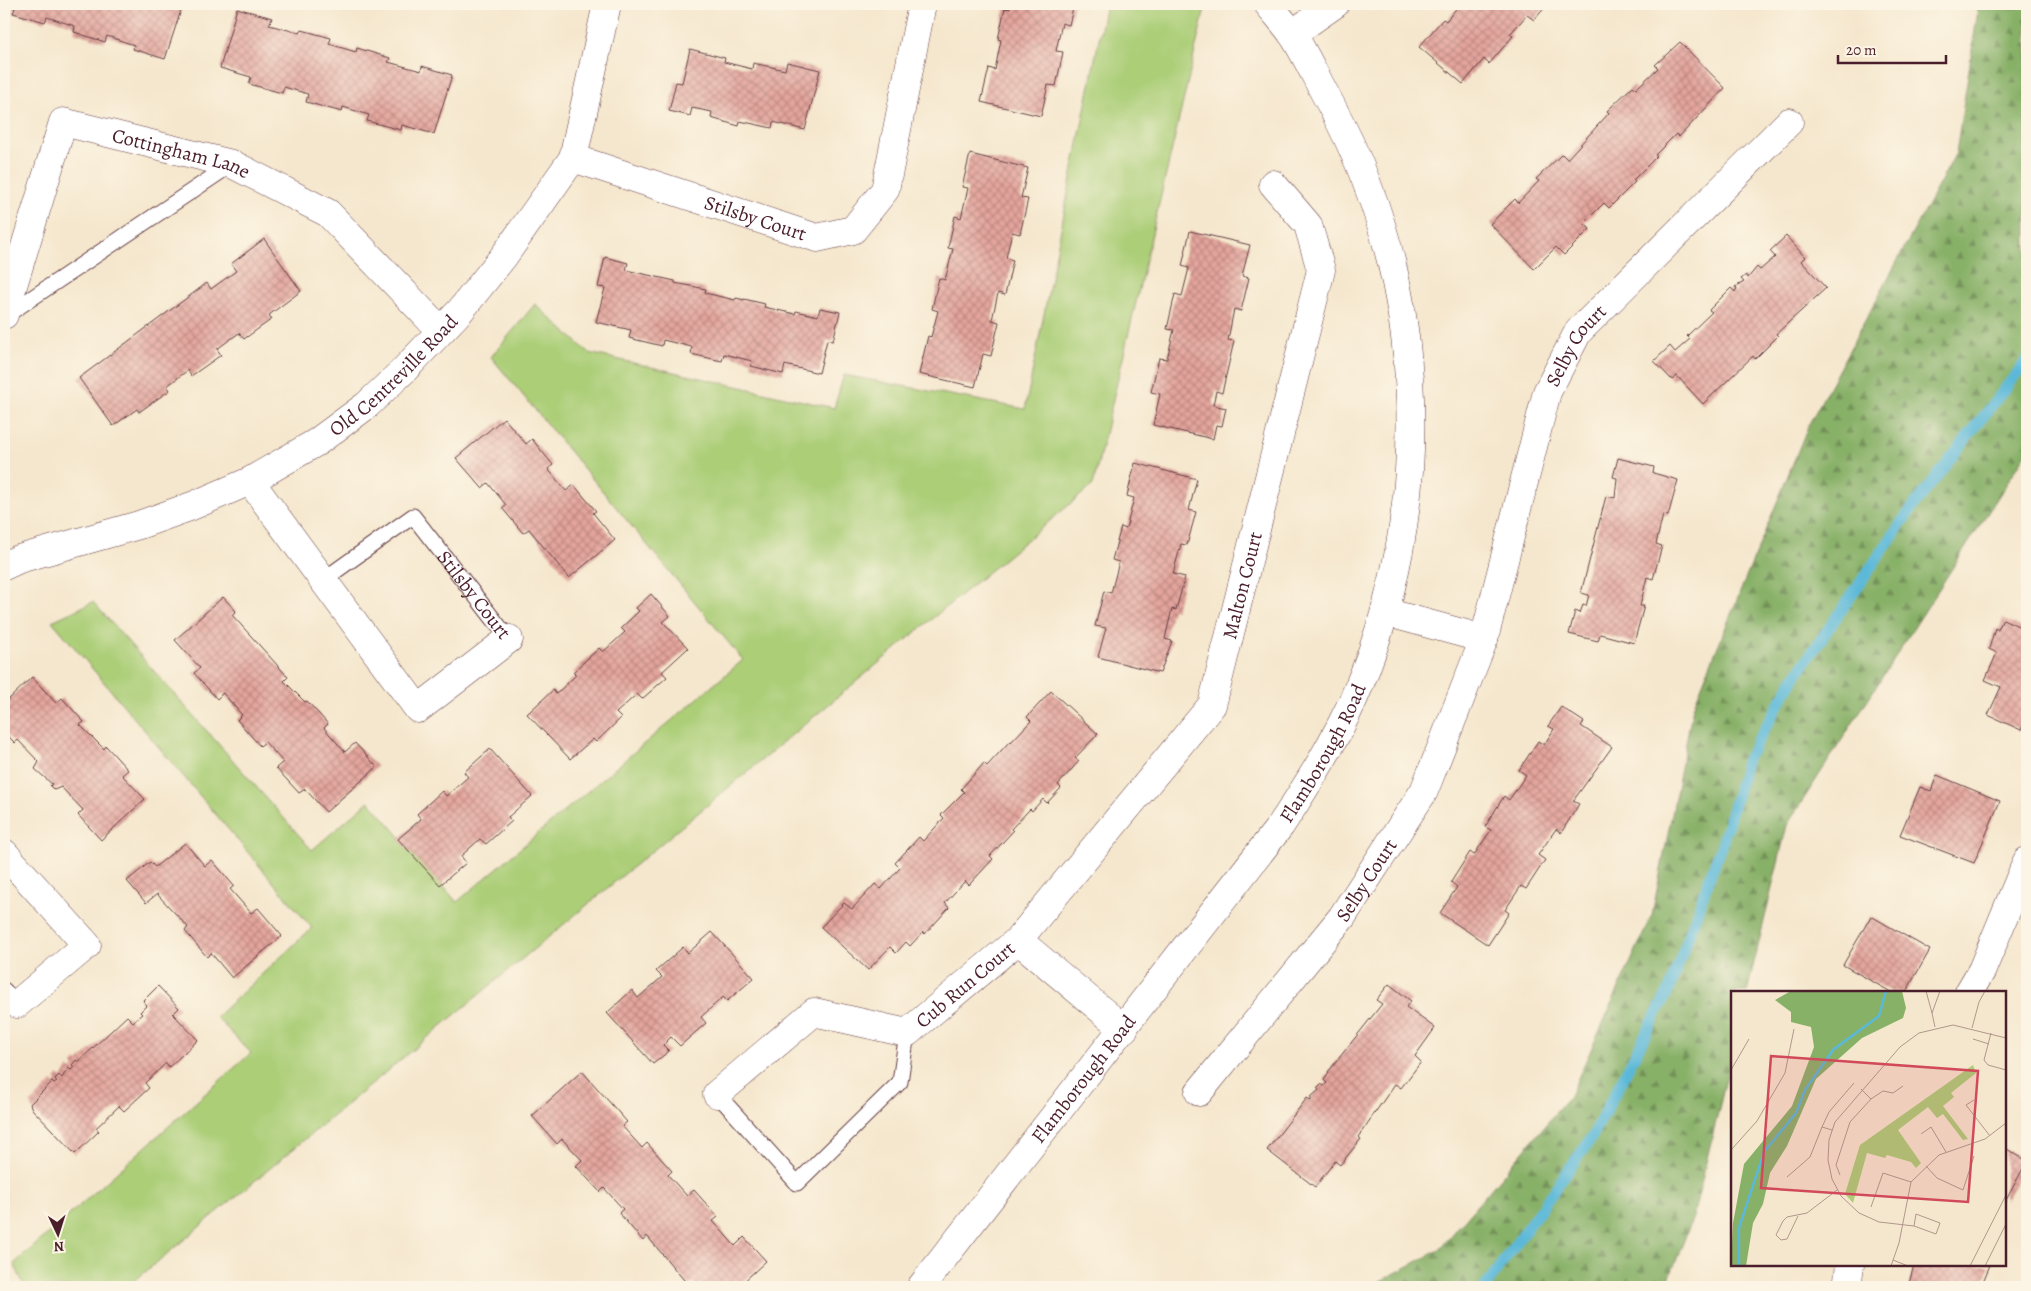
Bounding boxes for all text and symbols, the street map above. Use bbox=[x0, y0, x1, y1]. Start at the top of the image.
scale bar bbox=[1838, 32, 1946, 64]
text: 20 m bbox=[1846, 40, 1877, 60]
street label: Cottingham Lane bbox=[109, 122, 255, 185]
street label: Stilsby Court bbox=[701, 189, 810, 248]
street label: Selby Court bbox=[1539, 298, 1613, 391]
street label: Old Centreville Road bbox=[324, 308, 464, 443]
street label: Malton Court bbox=[1216, 529, 1269, 642]
street label: Stilsby Court bbox=[431, 545, 517, 645]
street label: Flamborough Road bbox=[1273, 679, 1373, 828]
street label: Selby Court bbox=[1329, 833, 1404, 927]
street label: Cub Run Court bbox=[910, 935, 1021, 1034]
inset map bbox=[1731, 991, 2006, 1266]
street label: Flamborough Road bbox=[1025, 1009, 1142, 1149]
north arrow bbox=[32, 1208, 82, 1258]
text: N bbox=[53, 1237, 65, 1256]

